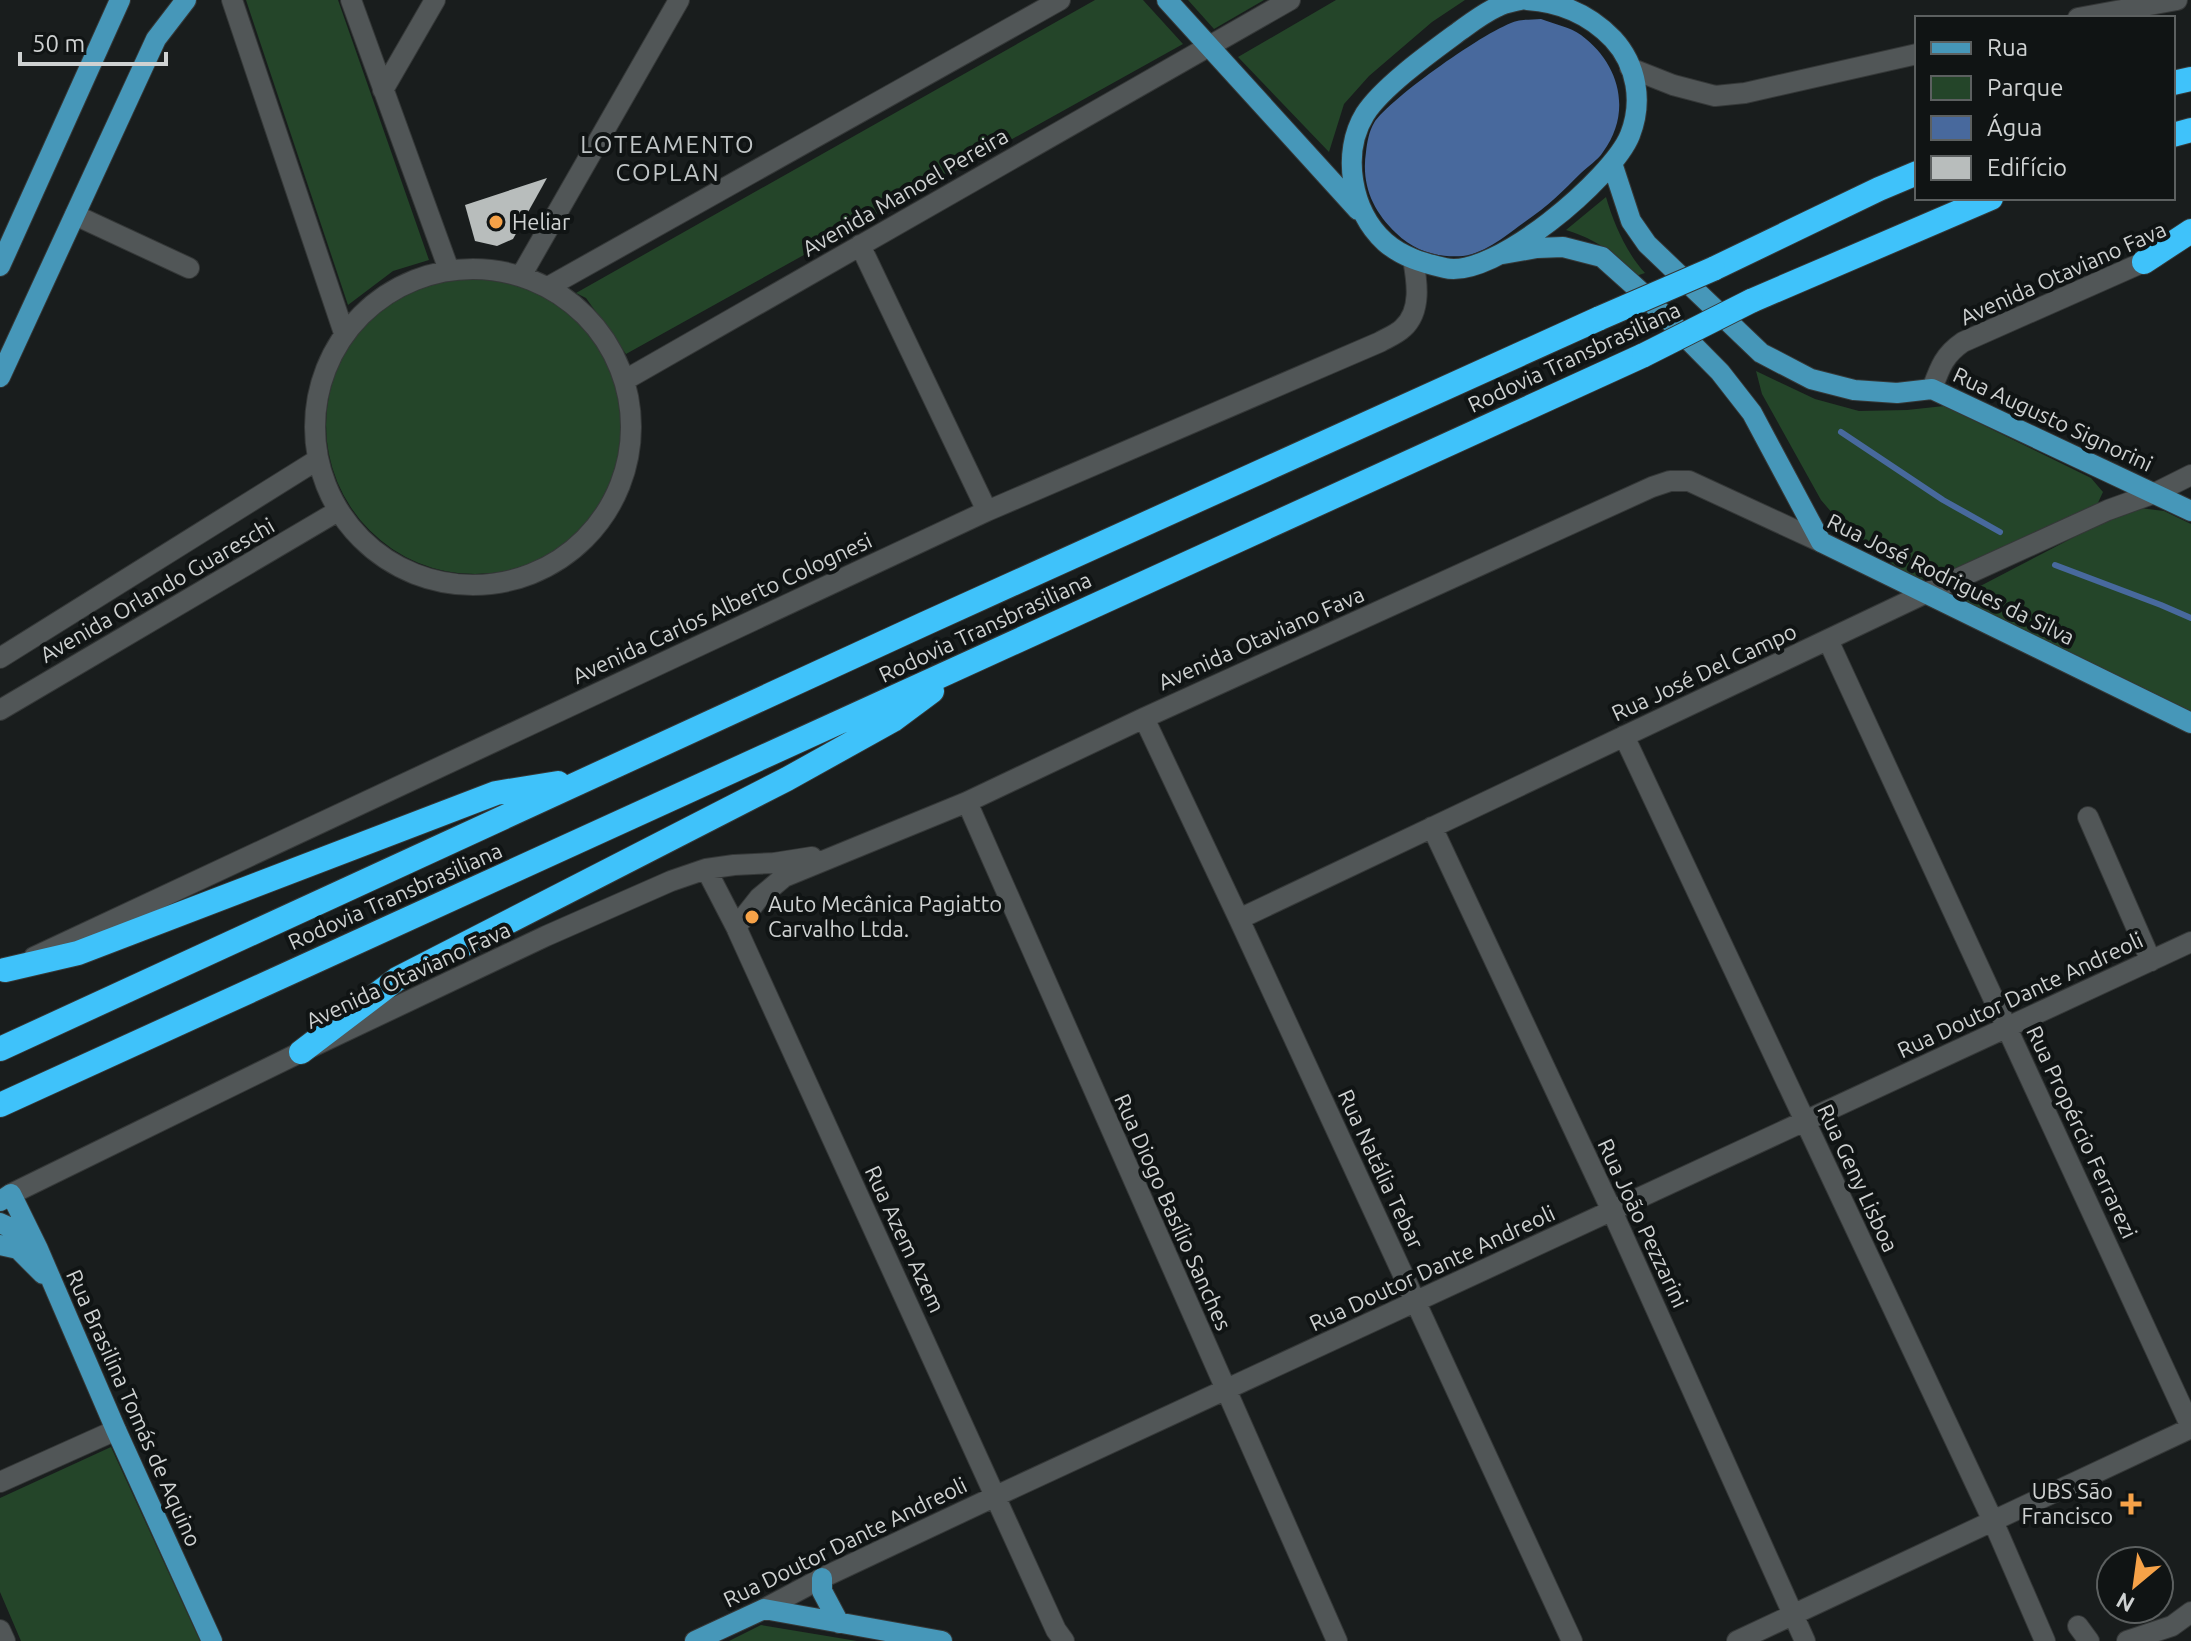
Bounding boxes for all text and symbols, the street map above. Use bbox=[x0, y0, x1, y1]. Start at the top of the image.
scale bar bbox=[20, 16, 166, 66]
legend bbox=[1915, 16, 2175, 200]
text: 50 m bbox=[32, 30, 85, 57]
text: Rua bbox=[1987, 34, 2028, 61]
text: Parque bbox=[1987, 74, 2064, 101]
text: Água bbox=[1987, 113, 2042, 141]
street label: Avenida Manoel Pereira bbox=[798, 122, 1012, 261]
district label: LOTEAMENTO COPLAN bbox=[580, 131, 756, 186]
text: Edifício bbox=[1987, 154, 2067, 181]
place label: Heliar bbox=[512, 209, 571, 234]
marker: Heliar bbox=[487, 213, 505, 231]
street label: Avenida Otaviano Fava bbox=[1956, 216, 2170, 329]
street label: Rodovia Transbrasiliana bbox=[1464, 296, 1684, 417]
street label: Rua Augusto Signorini bbox=[1949, 361, 2157, 476]
street label: Rua José Rodrigues da Silva bbox=[1824, 508, 2079, 649]
street label: Avenida Orlando Guareschi bbox=[35, 512, 278, 667]
street label: Avenida Carlos Alberto Colognesi bbox=[568, 527, 875, 688]
street label: Rodovia Transbrasiliana bbox=[875, 566, 1095, 687]
street label: Avenida Otaviano Fava bbox=[1154, 581, 1368, 694]
street label: Rua José Del Campo bbox=[1607, 618, 1800, 725]
street label: Rodovia Transbrasiliana bbox=[284, 837, 506, 954]
place label: Auto Mecânica Pagiatto Carvalho Ltda. bbox=[768, 891, 1002, 941]
marker: Auto Mecânica Pagiatto Carvalho Ltda. bbox=[743, 908, 761, 926]
street label: Avenida Otaviano Fava bbox=[302, 916, 514, 1033]
street label: Rua Doutor Dante Andreoli bbox=[1893, 927, 2146, 1062]
street label: Rua Propércio Ferrarezi bbox=[2022, 1022, 2143, 1242]
street label: Rua Natália Tebar bbox=[1334, 1085, 1430, 1253]
street label: Rua Diogo Basílio Sanches bbox=[1110, 1090, 1237, 1334]
street label: Rua Geny Lisboa bbox=[1813, 1100, 1904, 1256]
street label: Rua João Pezzarini bbox=[1593, 1134, 1694, 1311]
street label: Rua Azem Azem bbox=[861, 1161, 950, 1316]
street label: Rua Doutor Dante Andreoli bbox=[1305, 1200, 1558, 1335]
street label: Rua Brasilina Tomás de Aquino bbox=[62, 1265, 207, 1550]
street label: Rua Doutor Dante Andreoli bbox=[719, 1472, 971, 1611]
place label: UBS São Francisco bbox=[2021, 1478, 2113, 1528]
marker: UBS São Francisco bbox=[2120, 1493, 2142, 1515]
north arrow bbox=[2095, 1545, 2175, 1625]
text: N bbox=[2112, 1588, 2138, 1618]

